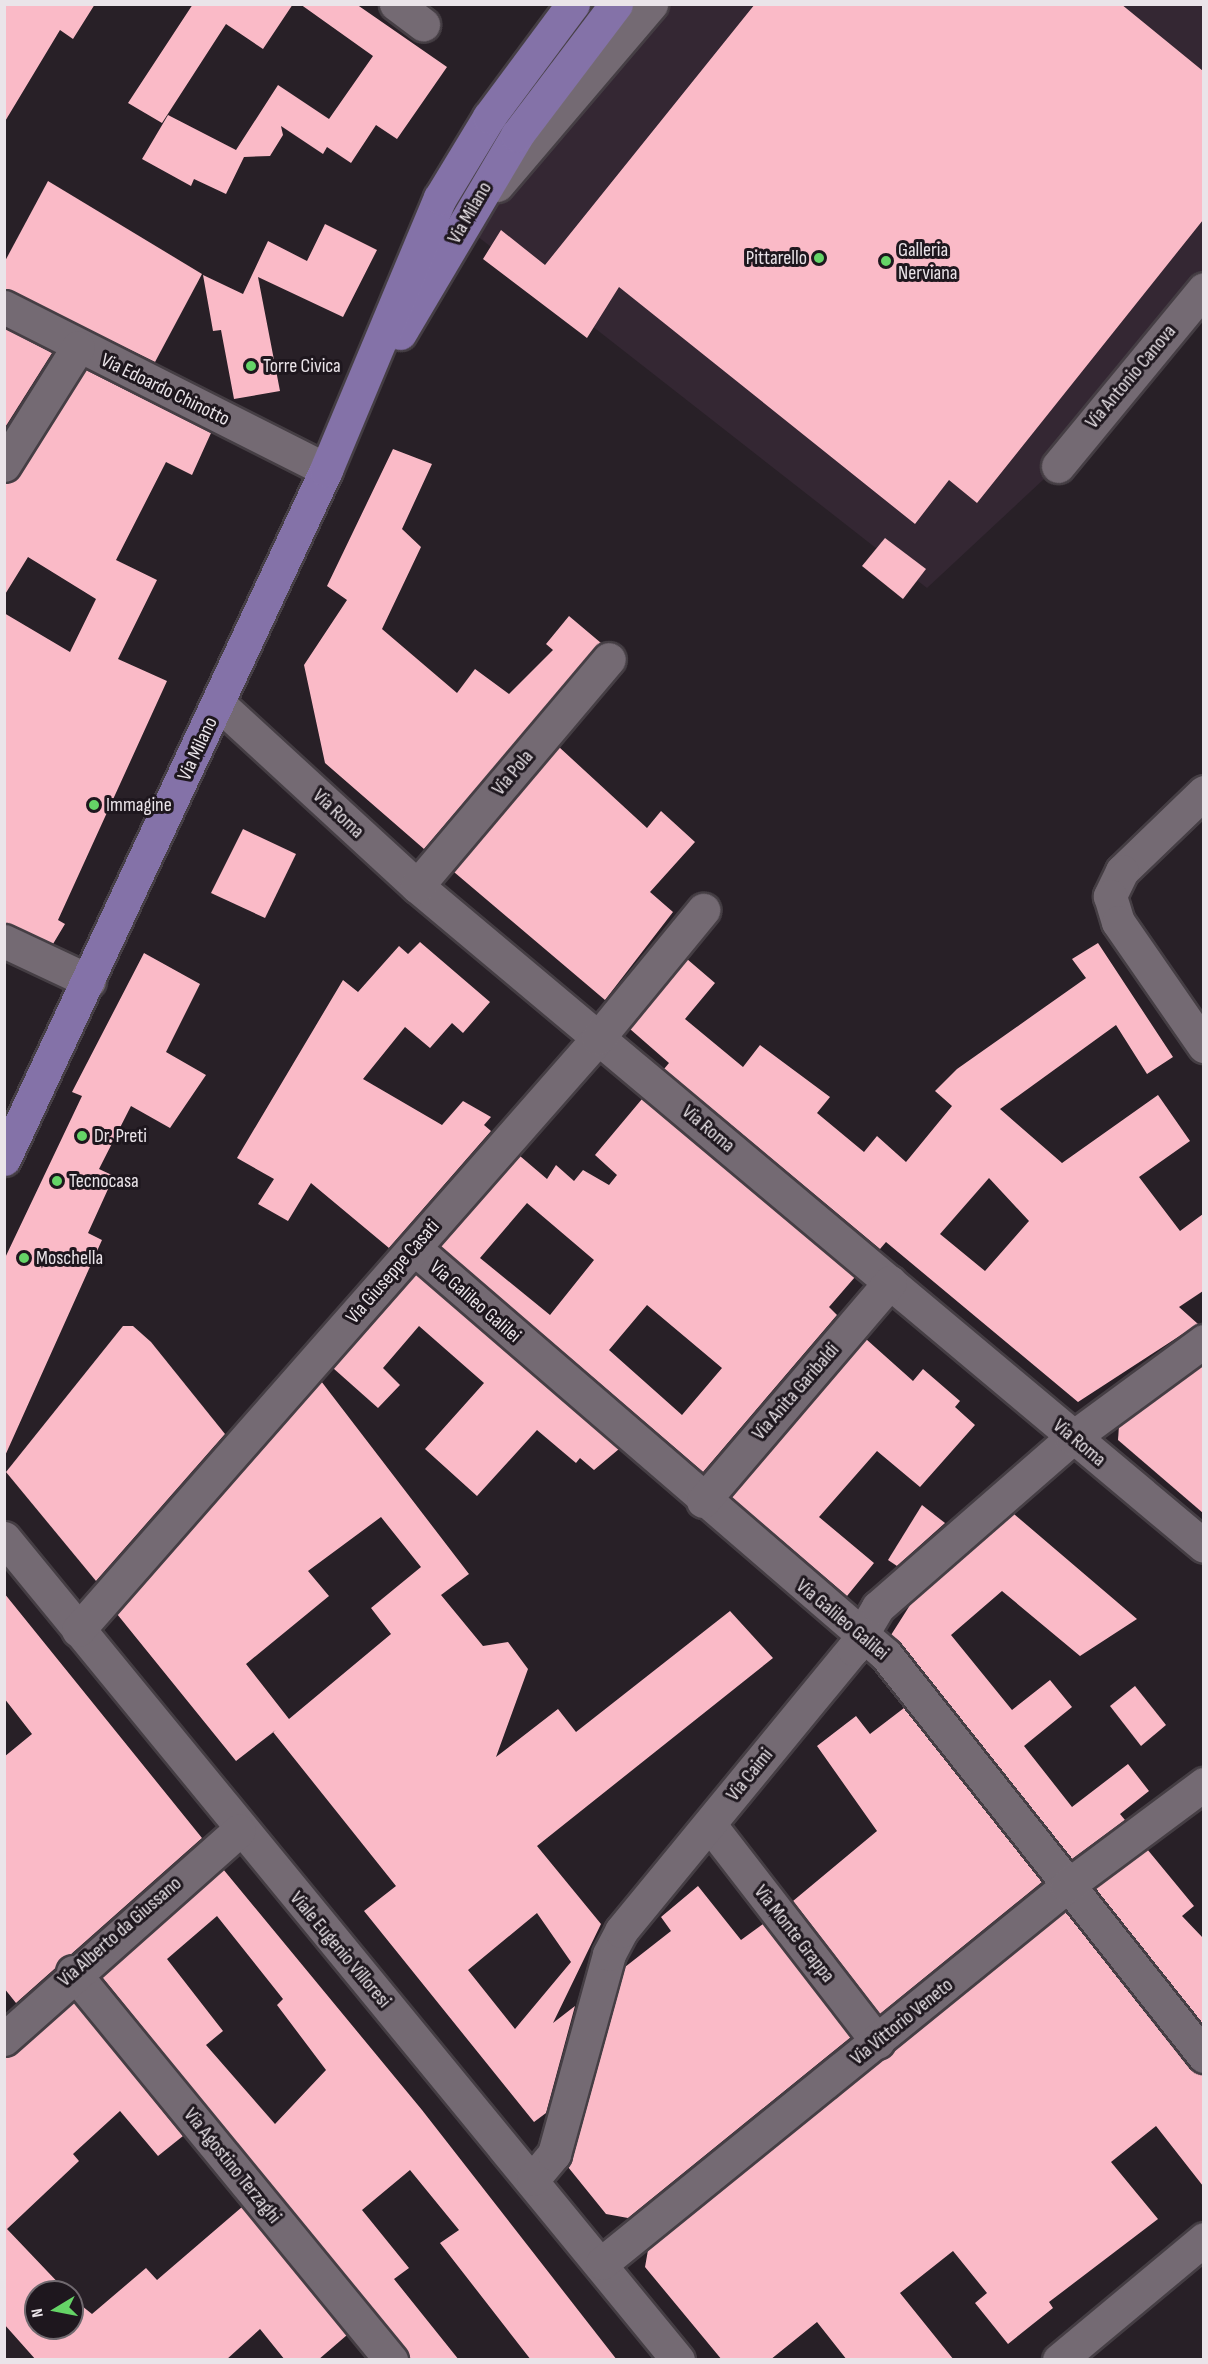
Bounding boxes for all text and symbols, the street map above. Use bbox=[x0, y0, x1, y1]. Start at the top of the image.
street label: Via Milano bbox=[443, 178, 497, 248]
place label: Galleria Nerviana bbox=[898, 238, 958, 285]
place label: Pittarello bbox=[746, 246, 807, 270]
marker: Pittarello bbox=[812, 251, 826, 265]
marker: Galleria Nerviana bbox=[879, 254, 893, 268]
street label: Via Antonio Canova bbox=[1081, 320, 1181, 434]
street label: Via Edoardo Chinotto bbox=[97, 348, 233, 432]
place label: Torre Civica bbox=[263, 354, 341, 378]
marker: Torre Civica bbox=[244, 359, 258, 373]
street label: Via Milano bbox=[173, 713, 223, 785]
street label: Via Pola bbox=[487, 745, 539, 801]
street label: Via Roma bbox=[307, 784, 369, 844]
place label: Immagine bbox=[106, 793, 172, 817]
marker: Immagine bbox=[87, 798, 101, 812]
street label: Via Roma bbox=[677, 1100, 739, 1158]
place label: Dr. Preti bbox=[94, 1124, 147, 1148]
marker: Dr. Preti bbox=[75, 1129, 89, 1143]
place label: Tecnocasa bbox=[69, 1169, 139, 1193]
marker: Tecnocasa bbox=[50, 1174, 64, 1188]
street label: Via Giuseppe Casati bbox=[341, 1215, 445, 1329]
place label: Moschella bbox=[36, 1246, 103, 1270]
marker: Moschella bbox=[17, 1251, 31, 1265]
street label: Via Galileo Galilei bbox=[424, 1256, 526, 1348]
street label: Via Anita Garibaldi bbox=[747, 1339, 845, 1445]
street label: Via Roma bbox=[1048, 1414, 1110, 1472]
street label: Via Galileo Galilei bbox=[791, 1574, 893, 1666]
street label: Via Caimi bbox=[721, 1744, 779, 1806]
street label: Via Alberto da Giussano bbox=[53, 1872, 187, 1992]
street label: Via Monte Grappa bbox=[749, 1881, 839, 1987]
street label: Viale Eugenio Villoresi bbox=[284, 1887, 396, 2013]
street label: Via Vittorio Veneto bbox=[846, 1973, 958, 2071]
street label: Via Agostino Terzaghi bbox=[178, 2103, 286, 2229]
north arrow bbox=[24, 2280, 84, 2340]
text: N bbox=[28, 2307, 48, 2319]

